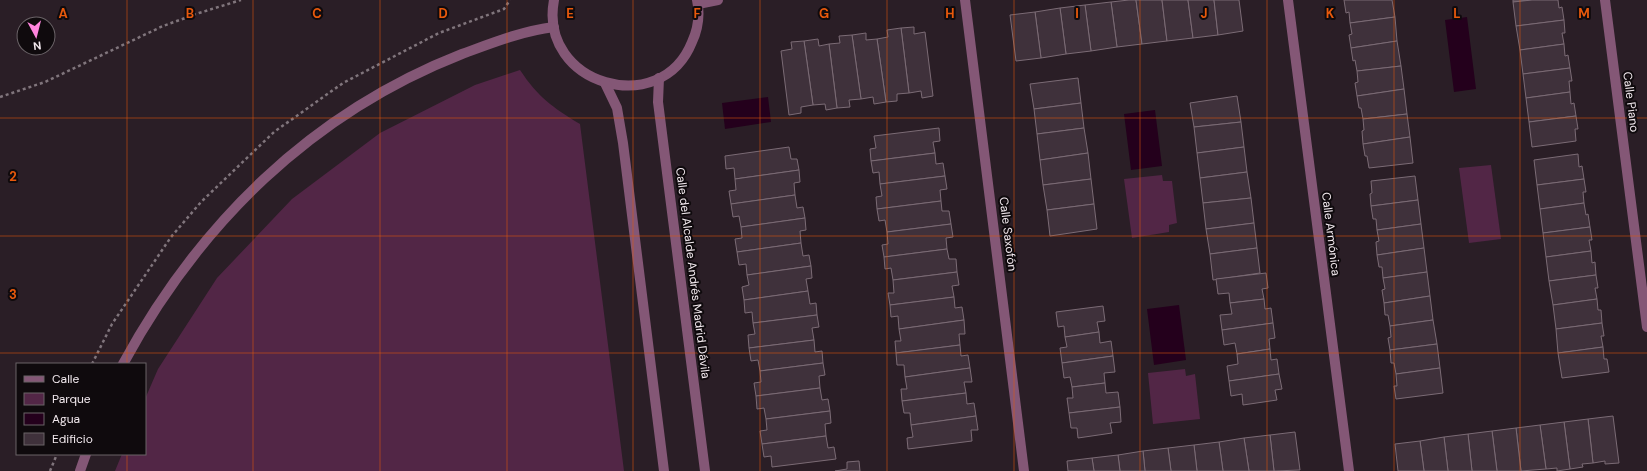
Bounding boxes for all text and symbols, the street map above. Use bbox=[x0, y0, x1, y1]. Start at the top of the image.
text: A bbox=[58, 5, 68, 22]
text: B bbox=[186, 5, 194, 22]
text: C bbox=[312, 5, 322, 22]
text: D bbox=[438, 5, 448, 22]
text: E bbox=[566, 5, 574, 22]
text: F bbox=[693, 5, 701, 22]
text: G bbox=[819, 5, 829, 22]
text: H bbox=[945, 5, 955, 22]
text: I bbox=[1075, 5, 1079, 22]
text: J bbox=[1200, 5, 1208, 22]
text: K bbox=[1326, 5, 1335, 22]
text: L bbox=[1453, 5, 1461, 22]
text: M bbox=[1578, 5, 1590, 22]
north arrow bbox=[16, 16, 56, 56]
text: N bbox=[32, 38, 42, 53]
street label: Calle Piano bbox=[1619, 71, 1643, 133]
street label: Calle del Alcalde Andrés Madrid Dávila bbox=[672, 166, 714, 380]
text: 2 bbox=[9, 168, 17, 185]
street label: Calle Armónica bbox=[1318, 191, 1344, 277]
street label: Calle Saxofón bbox=[996, 196, 1021, 272]
text: 3 bbox=[9, 286, 17, 303]
legend bbox=[16, 363, 146, 455]
text: Calle bbox=[52, 371, 79, 387]
text: Parque bbox=[52, 391, 91, 407]
text: Agua bbox=[52, 411, 80, 427]
text: Edificio bbox=[52, 431, 93, 447]

